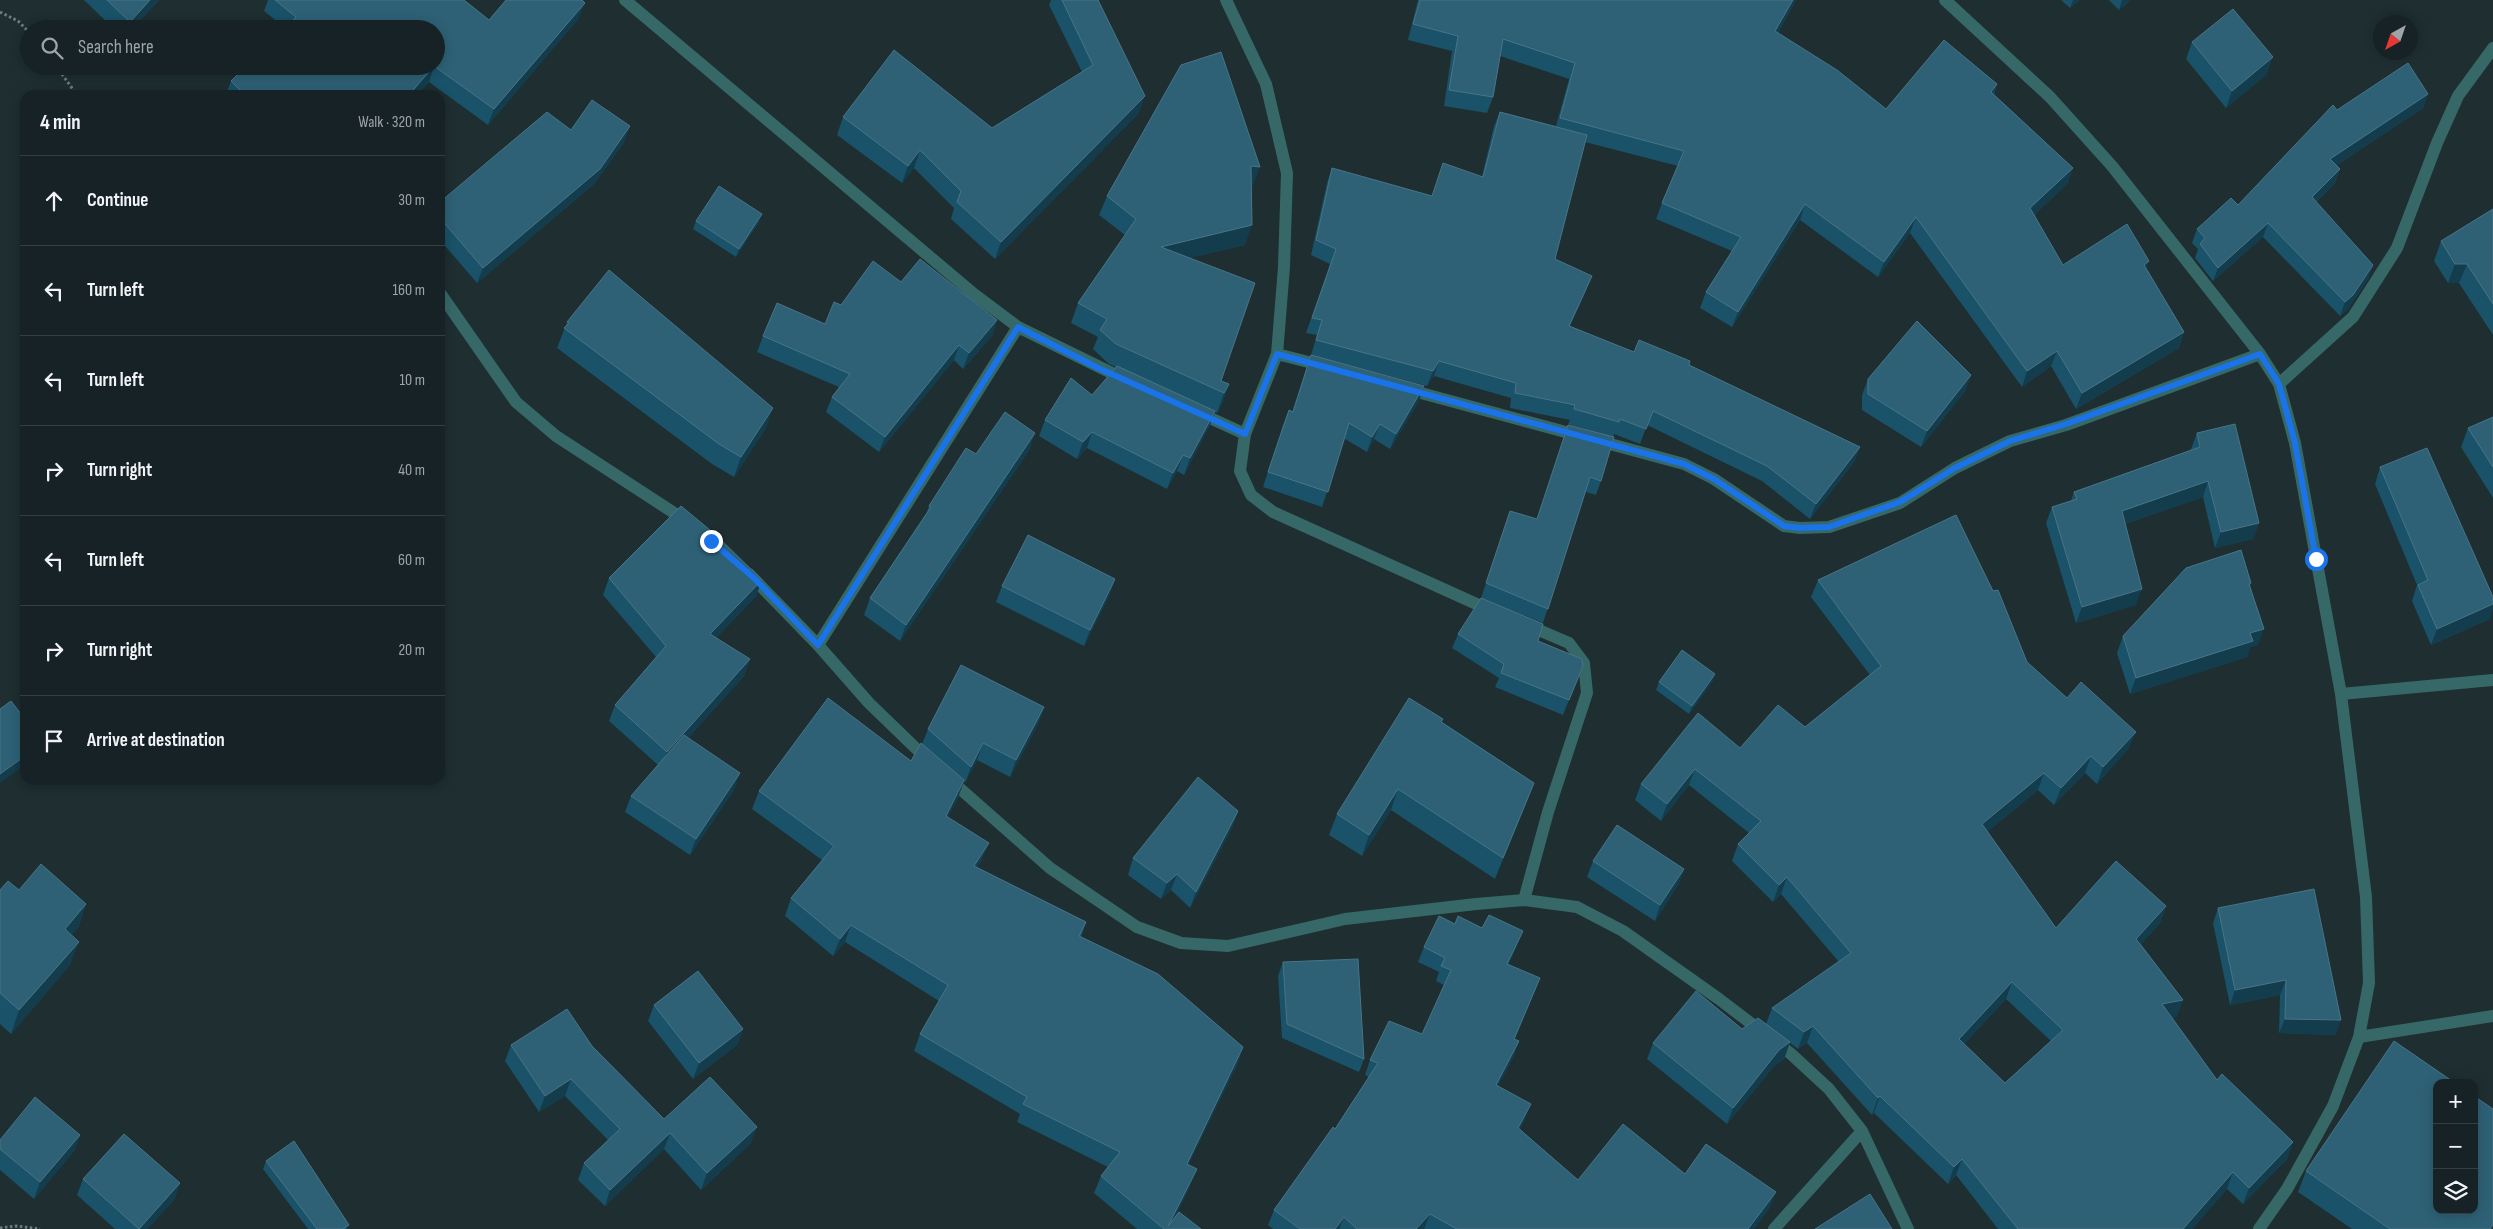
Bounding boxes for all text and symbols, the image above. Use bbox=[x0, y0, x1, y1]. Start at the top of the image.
north arrow bbox=[2373, 15, 2418, 60]
search box bbox=[20, 20, 445, 75]
icon: search bbox=[38, 34, 66, 62]
text: Search here bbox=[78, 36, 154, 59]
text: 4 min bbox=[40, 110, 81, 135]
text: Walk · 320 m bbox=[358, 113, 425, 132]
icon: ahead bbox=[40, 187, 68, 215]
text: Continue bbox=[87, 189, 148, 212]
text: 30 m bbox=[398, 191, 425, 210]
icon: left bbox=[40, 277, 68, 305]
text: Turn left bbox=[87, 279, 144, 302]
text: 160 m bbox=[392, 281, 425, 300]
icon: left bbox=[40, 367, 68, 395]
text: Turn left bbox=[87, 369, 144, 392]
text: 10 m bbox=[399, 371, 425, 390]
icon: right bbox=[40, 457, 68, 485]
text: Turn right bbox=[87, 459, 152, 482]
text: 40 m bbox=[398, 461, 425, 480]
route end bbox=[700, 530, 723, 553]
icon: left bbox=[40, 547, 68, 575]
route start bbox=[2305, 548, 2328, 571]
text: Turn left bbox=[87, 549, 144, 572]
text: 60 m bbox=[398, 551, 425, 570]
icon: right bbox=[40, 637, 68, 665]
text: Turn right bbox=[87, 639, 152, 662]
text: 20 m bbox=[398, 641, 425, 660]
icon: arrive bbox=[40, 727, 68, 755]
text: Arrive at destination bbox=[87, 729, 225, 752]
map controls bbox=[2433, 1079, 2478, 1214]
button: + bbox=[2433, 1079, 2478, 1124]
button: − bbox=[2433, 1124, 2478, 1169]
button: layers bbox=[2433, 1169, 2478, 1214]

